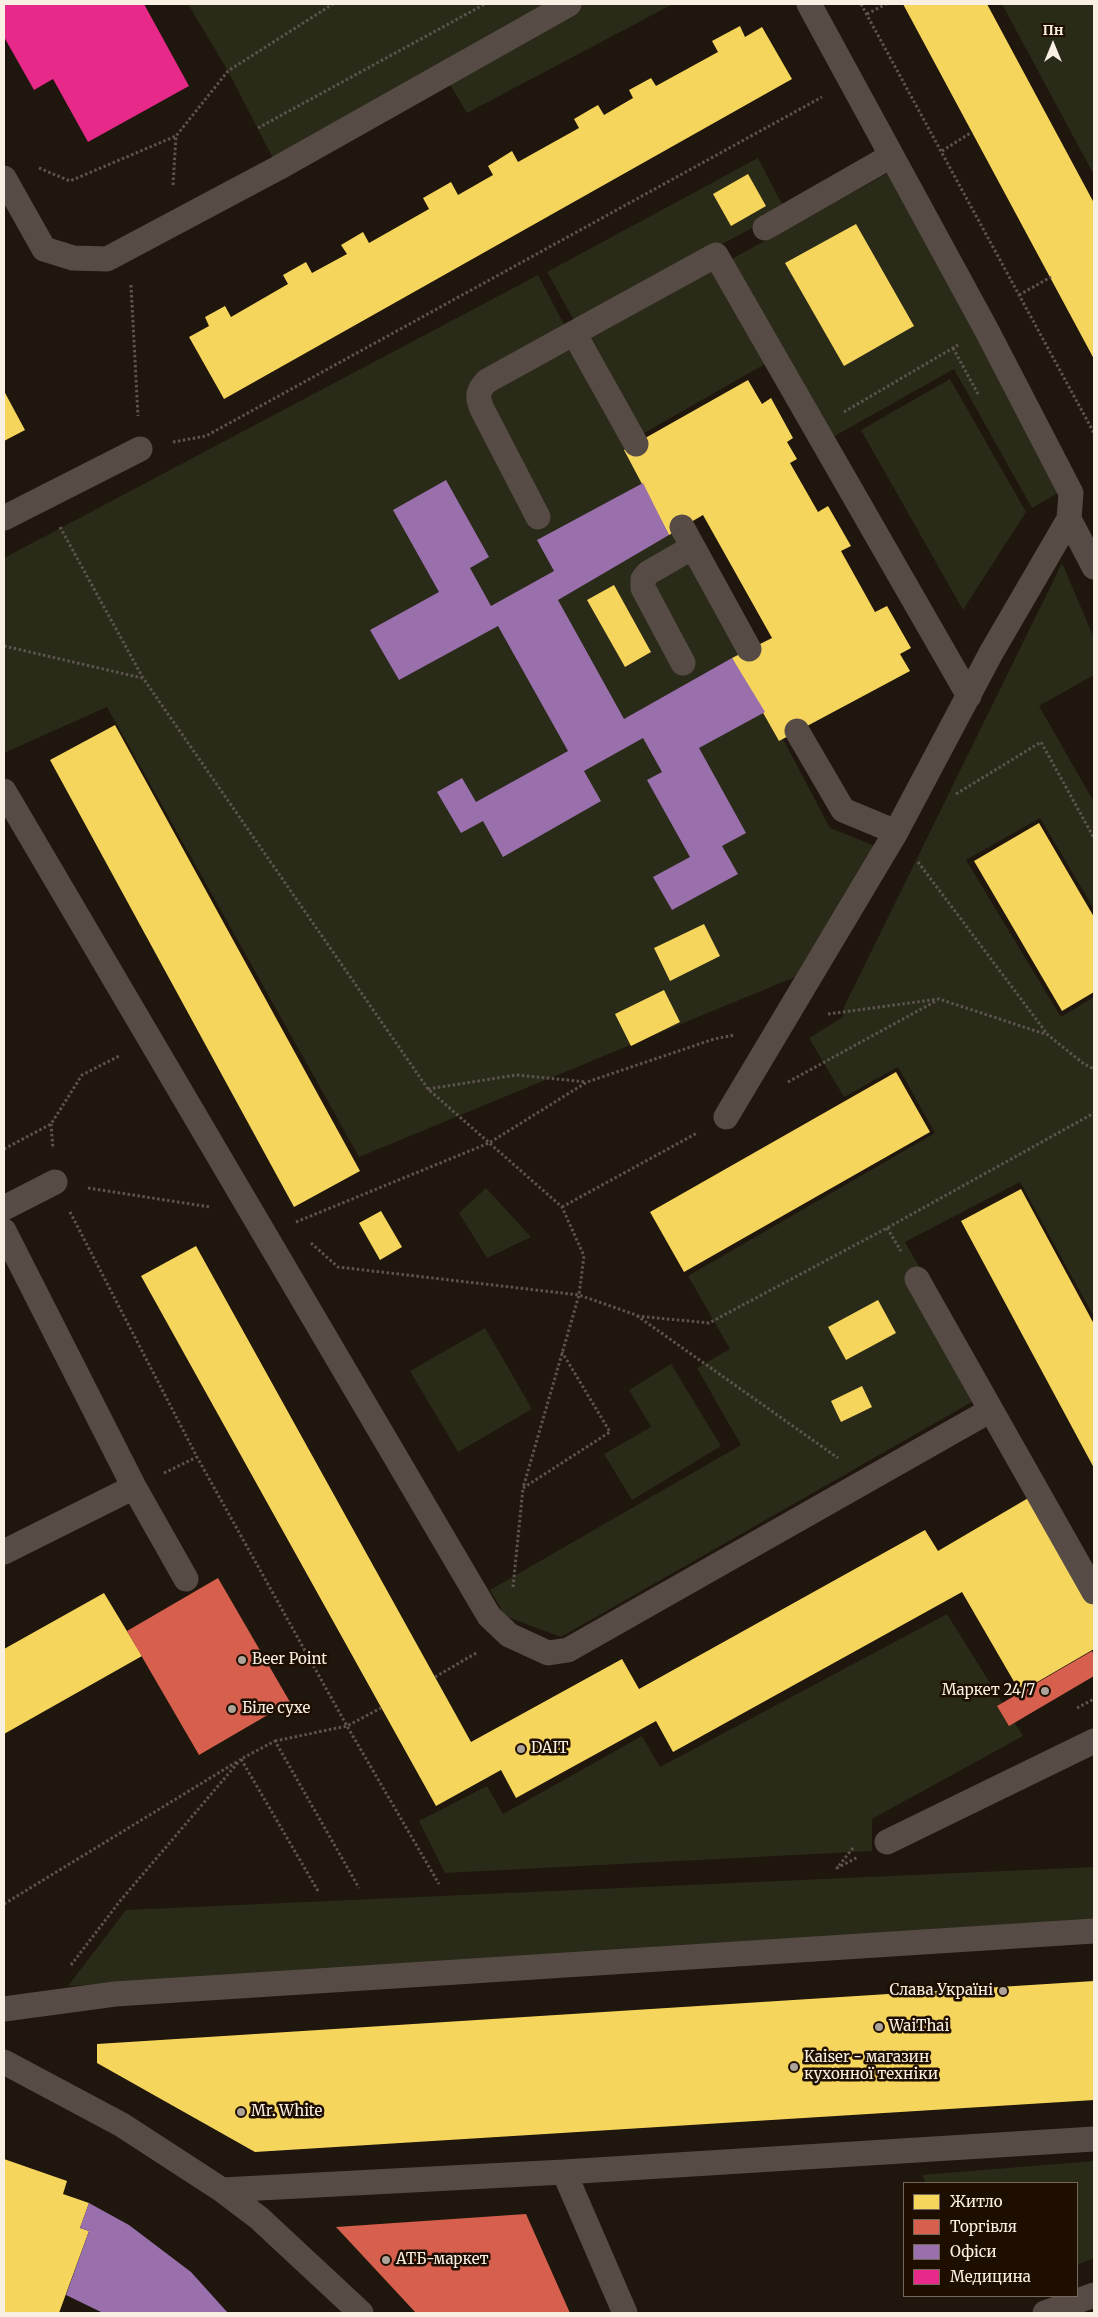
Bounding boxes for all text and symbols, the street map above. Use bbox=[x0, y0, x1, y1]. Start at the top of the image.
north arrow bbox=[1028, 20, 1078, 70]
text: Пн bbox=[1042, 21, 1064, 39]
place label: Beer Point bbox=[252, 1651, 327, 1669]
marker: Beer Point bbox=[236, 1654, 248, 1666]
place label: Маркет 24/7 bbox=[942, 1682, 1035, 1700]
marker: Маркет 24/7 bbox=[1039, 1685, 1051, 1697]
place label: Біле сухе bbox=[242, 1700, 310, 1718]
marker: Біле сухе bbox=[226, 1703, 238, 1715]
place label: DAIT bbox=[531, 1740, 568, 1758]
marker: DAIT bbox=[515, 1743, 527, 1755]
place label: Слава Україні bbox=[889, 1982, 993, 2000]
marker: Слава Україні bbox=[997, 1985, 1009, 1997]
place label: WaiThai bbox=[889, 2018, 949, 2036]
marker: WaiThai bbox=[873, 2021, 885, 2033]
place label: Kaiser - магазин кухонної техніки bbox=[804, 2049, 938, 2084]
marker: Kaiser - магазин кухонної техніки bbox=[788, 2061, 800, 2073]
place label: Mr. White bbox=[251, 2103, 322, 2121]
marker: Mr. White bbox=[235, 2106, 247, 2118]
legend bbox=[903, 2182, 1078, 2297]
text: Житло bbox=[950, 2192, 1002, 2211]
text: Торгівля bbox=[950, 2217, 1017, 2236]
text: Офіси bbox=[950, 2242, 997, 2261]
place label: АТБ-маркет bbox=[396, 2251, 489, 2269]
marker: АТБ-маркет bbox=[380, 2254, 392, 2266]
text: Медицина bbox=[950, 2267, 1031, 2286]

